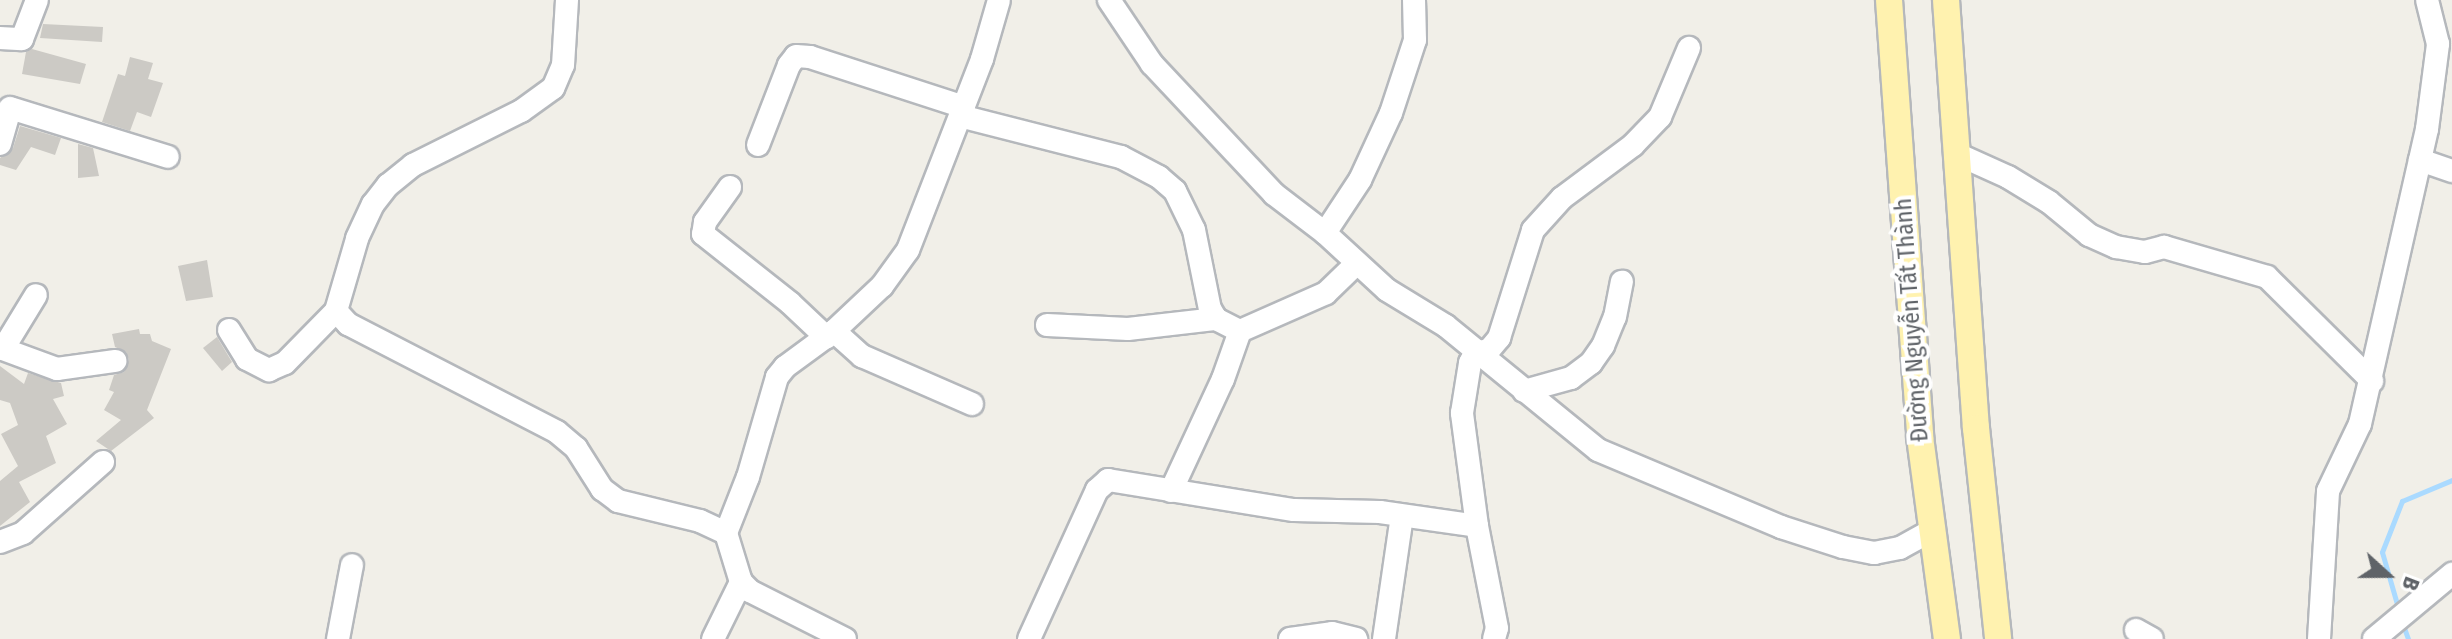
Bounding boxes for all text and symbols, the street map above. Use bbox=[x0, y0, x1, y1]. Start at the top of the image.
street label: Đường Nguyễn Tất Thành bbox=[1889, 197, 1935, 443]
north arrow bbox=[2348, 535, 2428, 615]
text: B bbox=[2396, 573, 2426, 594]

